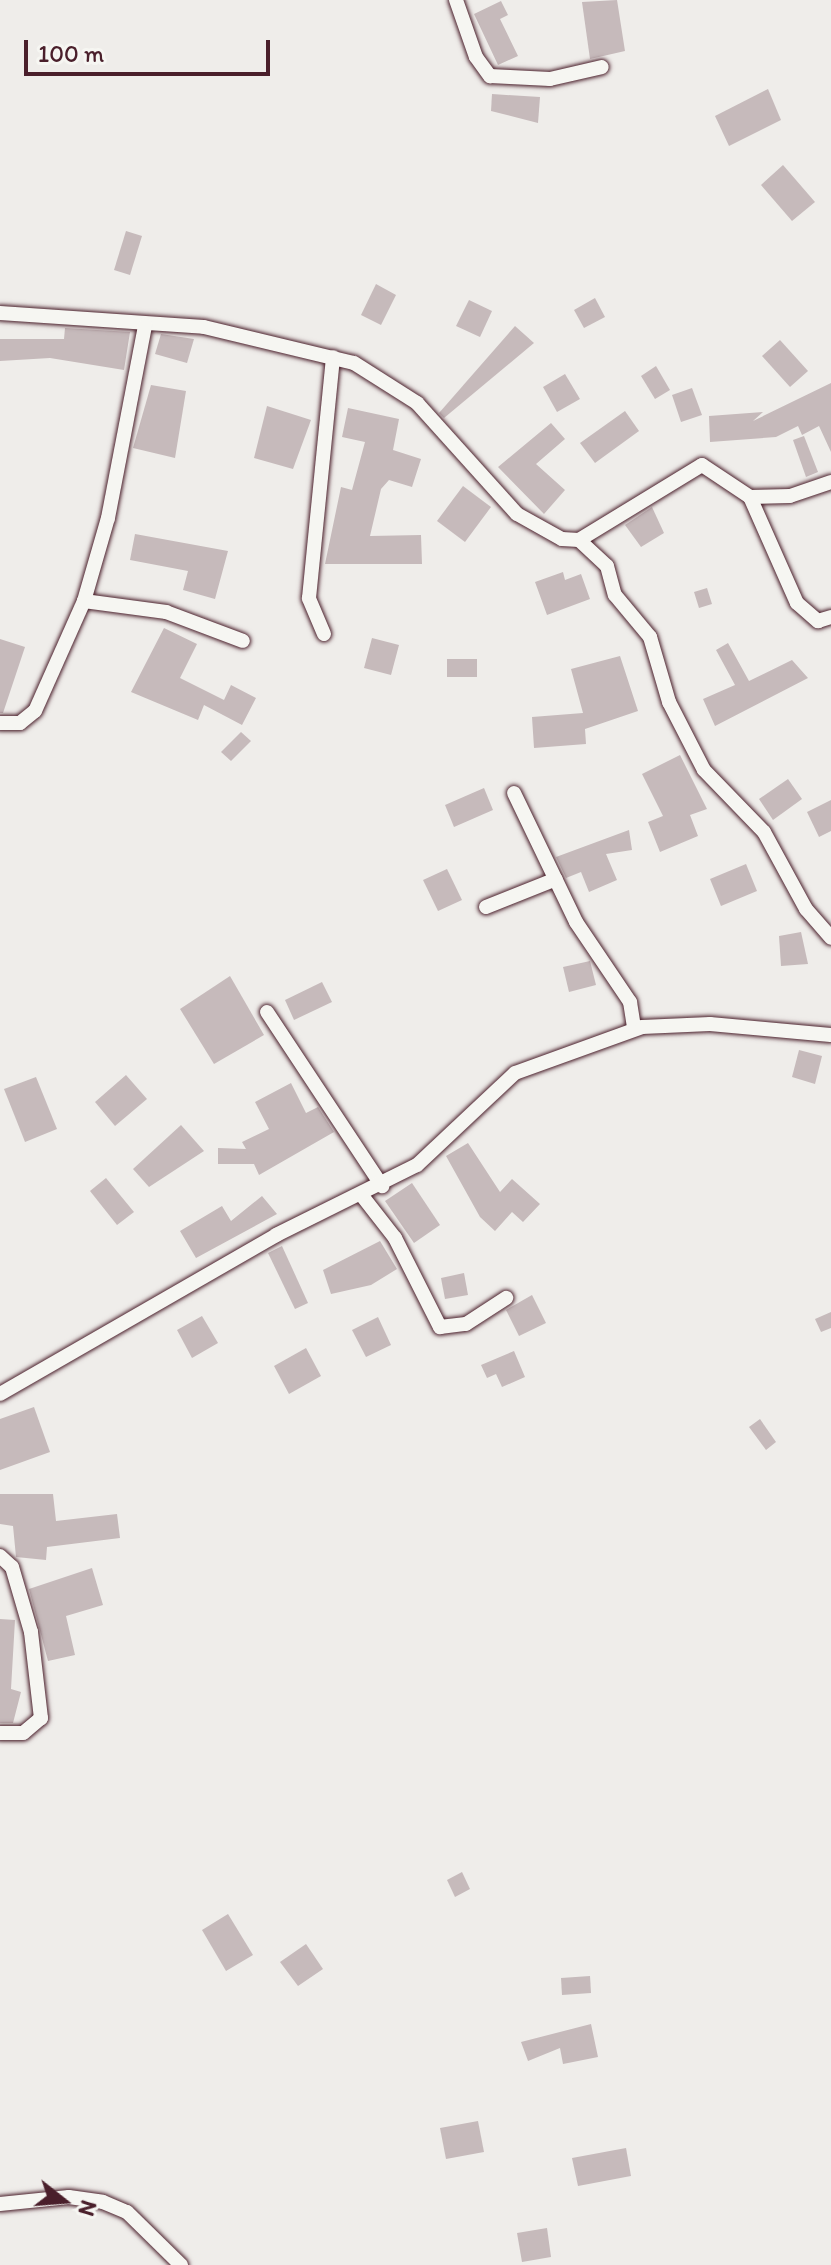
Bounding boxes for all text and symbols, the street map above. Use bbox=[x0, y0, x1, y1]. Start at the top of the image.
scale bar bbox=[28, 24, 274, 74]
text: 100 m bbox=[38, 39, 104, 68]
north arrow bbox=[24, 2161, 104, 2241]
text: N bbox=[72, 2197, 103, 2219]

